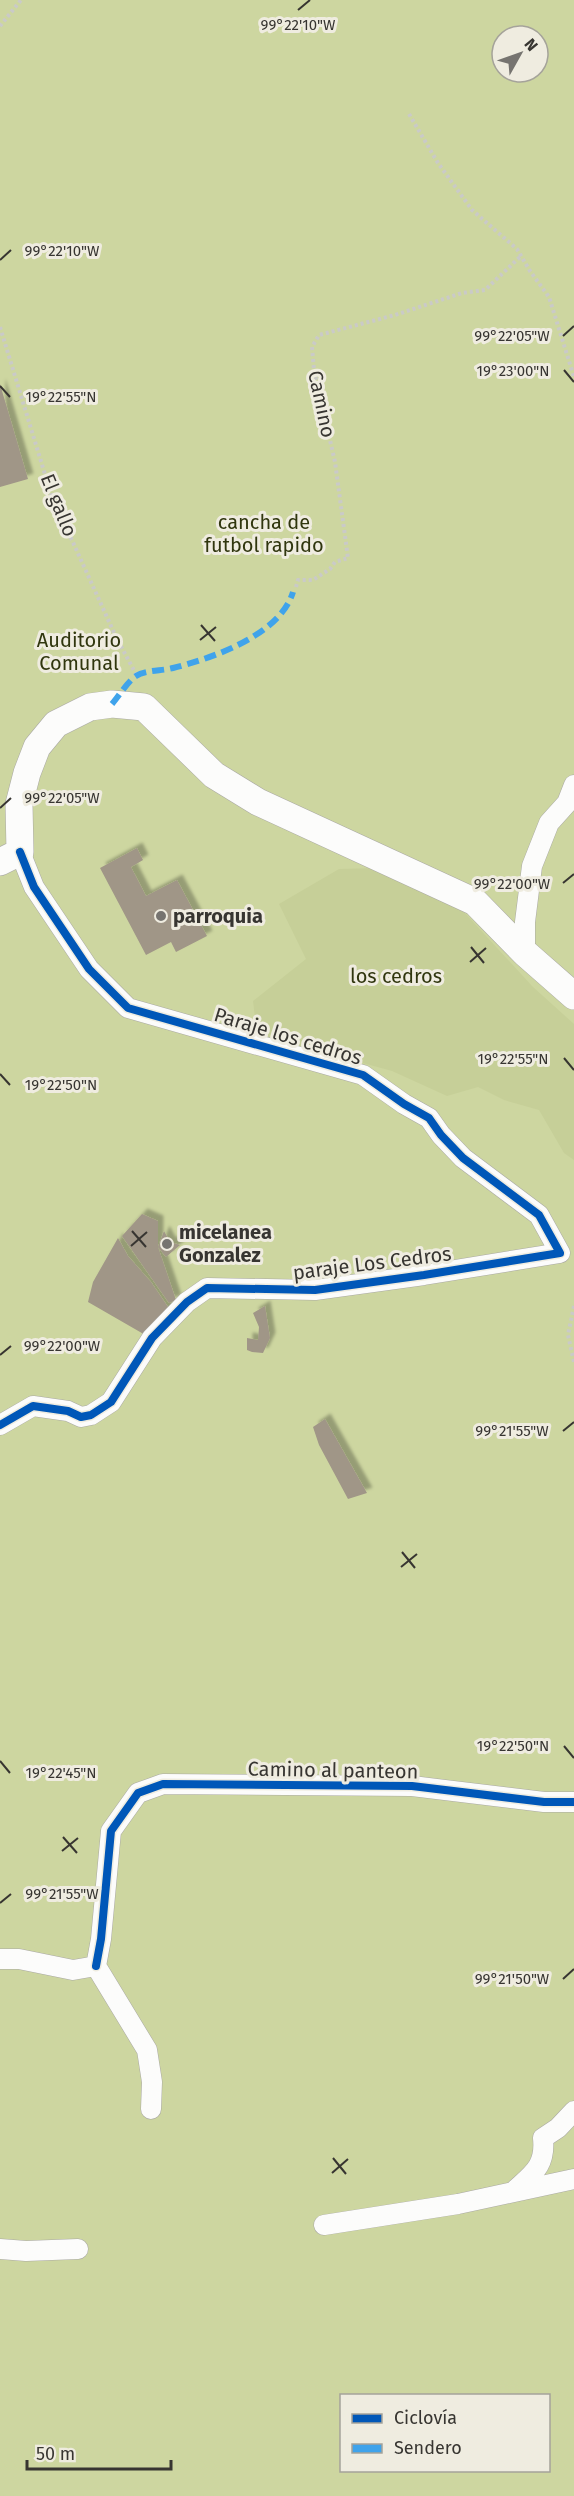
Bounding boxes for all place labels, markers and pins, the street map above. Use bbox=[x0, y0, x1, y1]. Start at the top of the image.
place label: parroquia bbox=[173, 904, 263, 928]
marker: parroquia bbox=[154, 909, 168, 923]
place label: micelanea Gonzalez bbox=[179, 1220, 272, 1267]
marker: micelanea Gonzalez bbox=[160, 1237, 174, 1251]

